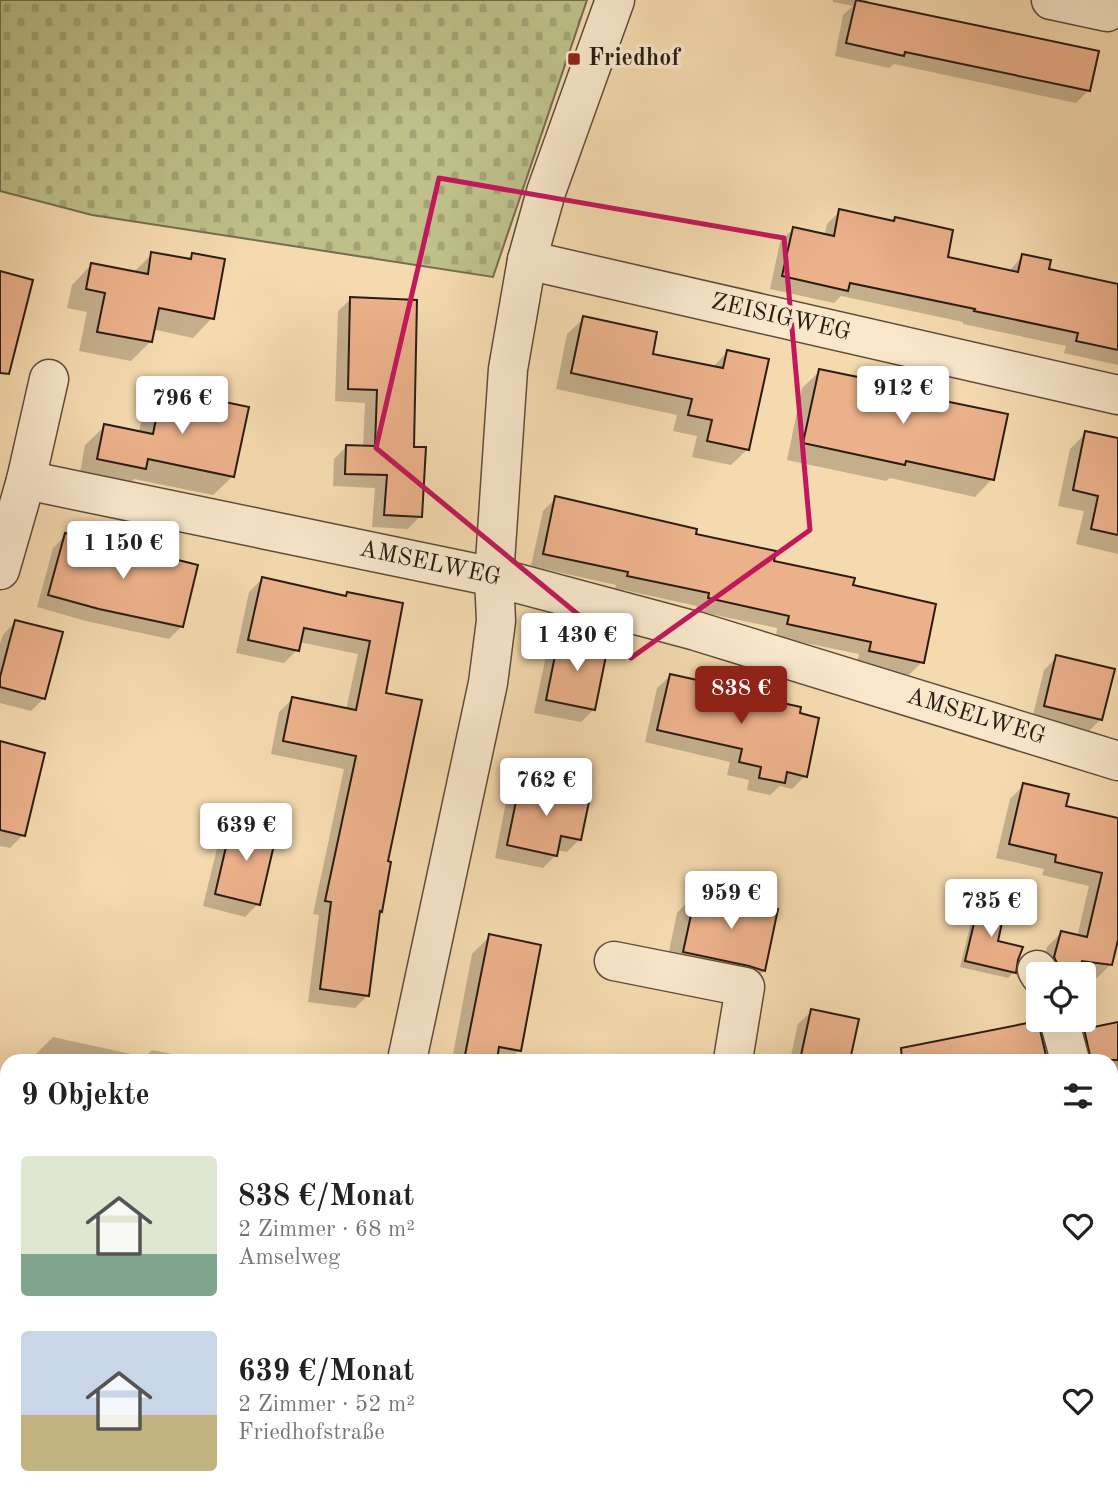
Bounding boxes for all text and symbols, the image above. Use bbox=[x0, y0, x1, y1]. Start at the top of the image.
place label: Friedhof bbox=[588, 47, 681, 71]
marker: Friedhof bbox=[566, 51, 582, 67]
street label: ZEISIGWEG bbox=[709, 290, 853, 346]
pin: 912 € bbox=[854, 366, 952, 426]
pin: 796 € bbox=[133, 376, 231, 436]
text: 912 € bbox=[873, 377, 933, 400]
text: 796 € bbox=[152, 387, 212, 410]
pin: 1 150 € bbox=[58, 522, 188, 581]
text: 1 150 € bbox=[83, 532, 163, 555]
street label: AMSELWEG bbox=[357, 537, 503, 591]
pin: 1 430 € bbox=[512, 614, 642, 673]
text: 1 430 € bbox=[537, 624, 617, 647]
pin: 838 € bbox=[692, 666, 790, 726]
text: 838 € bbox=[711, 677, 771, 700]
street label: AMSELWEG bbox=[904, 684, 1048, 750]
pin: 762 € bbox=[497, 758, 595, 818]
text: 762 € bbox=[516, 769, 576, 792]
pin: 639 € bbox=[197, 804, 295, 863]
text: 639 € bbox=[216, 814, 276, 837]
pin: 959 € bbox=[682, 872, 780, 931]
pin: 735 € bbox=[942, 880, 1040, 939]
text: 959 € bbox=[701, 882, 761, 905]
text: 735 € bbox=[961, 890, 1021, 913]
map controls bbox=[1026, 962, 1096, 1032]
button: locate bbox=[1026, 962, 1096, 1032]
icon: filters bbox=[1059, 1077, 1097, 1115]
text: 9 Objekte bbox=[21, 1081, 150, 1111]
text: 838 €/Monat bbox=[238, 1182, 414, 1212]
icon: home bbox=[77, 1184, 161, 1268]
icon: heart bbox=[1059, 1207, 1097, 1245]
text: 2 Zimmer · 68 m² bbox=[238, 1218, 415, 1241]
text: Amselweg bbox=[238, 1246, 340, 1269]
text: 639 €/Monat bbox=[238, 1357, 414, 1387]
icon: home bbox=[77, 1359, 161, 1443]
icon: heart bbox=[1059, 1382, 1097, 1420]
text: 2 Zimmer · 52 m² bbox=[238, 1393, 415, 1416]
text: Friedhofstraße bbox=[238, 1421, 385, 1444]

